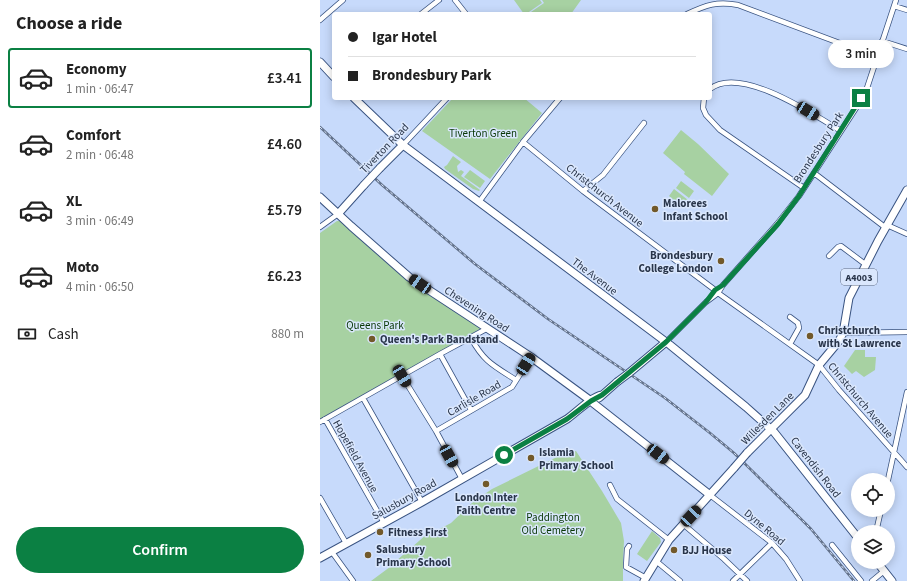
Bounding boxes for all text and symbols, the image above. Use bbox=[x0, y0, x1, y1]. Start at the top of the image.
text: Choose a ride bbox=[16, 11, 122, 36]
text: Igar Hotel bbox=[372, 27, 437, 48]
callout: 3 min bbox=[828, 40, 894, 68]
text: 3 min bbox=[846, 45, 876, 63]
text: Economy bbox=[66, 59, 127, 80]
icon: car bbox=[18, 60, 54, 96]
text: Brondesbury Park bbox=[372, 65, 491, 86]
text: £3.41 bbox=[267, 68, 302, 89]
text: 1 min · 06:47 bbox=[66, 80, 134, 98]
route end bbox=[852, 89, 870, 107]
car bbox=[795, 100, 821, 122]
street label: Brondesbury Park bbox=[790, 108, 847, 186]
street label: Tiverton Road bbox=[357, 120, 412, 177]
text: Comfort bbox=[66, 125, 121, 146]
icon: car bbox=[18, 126, 54, 162]
park label: Tiverton Green bbox=[449, 126, 517, 141]
text: £4.60 bbox=[267, 134, 302, 155]
text: 2 min · 06:48 bbox=[66, 146, 134, 164]
street label: Christchurch Avenue bbox=[563, 160, 647, 231]
text: XL bbox=[66, 191, 82, 212]
icon: car bbox=[18, 192, 54, 228]
place label: Malorees Infant School bbox=[663, 196, 728, 224]
text: £5.79 bbox=[267, 200, 302, 221]
marker: Malorees Infant School bbox=[650, 204, 660, 214]
text: 3 min · 06:49 bbox=[66, 212, 134, 230]
place label: Brondesbury College London bbox=[638, 248, 713, 276]
street label: The Avenue bbox=[569, 254, 621, 299]
marker: Brondesbury College London bbox=[716, 256, 726, 266]
text: Moto bbox=[66, 257, 99, 278]
icon: car bbox=[18, 258, 54, 294]
text: £6.23 bbox=[267, 266, 302, 287]
road number: A4003 bbox=[841, 269, 877, 285]
car bbox=[407, 272, 433, 296]
text: 4 min · 06:50 bbox=[66, 278, 134, 296]
street label: Chevening Road bbox=[441, 283, 512, 336]
park label: Queens Park bbox=[346, 318, 404, 333]
icon: cash bbox=[16, 323, 38, 345]
place label: Christchurch with St Lawrence bbox=[818, 323, 902, 351]
text: Cash bbox=[48, 324, 79, 345]
text: 880 m bbox=[271, 325, 304, 343]
marker: Christchurch with St Lawrence bbox=[805, 331, 815, 341]
place label: Queen's Park Bandstand bbox=[380, 332, 498, 347]
marker: Queen's Park Bandstand bbox=[367, 334, 377, 344]
car bbox=[514, 351, 538, 377]
street label: Christchurch Avenue bbox=[824, 359, 897, 442]
car bbox=[391, 363, 413, 389]
street label: Carlisle Road bbox=[445, 377, 504, 420]
street label: Willesden Lane bbox=[738, 388, 797, 448]
street label: Hopefield Avenue bbox=[329, 417, 382, 496]
street label: Cavendish Road bbox=[787, 434, 844, 501]
car bbox=[645, 442, 671, 466]
car bbox=[438, 443, 460, 469]
place label: Islamia Primary School bbox=[539, 445, 614, 473]
route start bbox=[495, 446, 513, 464]
marker: Islamia Primary School bbox=[526, 453, 536, 463]
map controls bbox=[851, 473, 895, 569]
button: locate bbox=[851, 473, 895, 517]
street label: Salusbury Road bbox=[369, 475, 439, 523]
marker: London Inter Faith Centre bbox=[481, 479, 491, 489]
place label: London Inter Faith Centre bbox=[455, 490, 518, 518]
car bbox=[678, 503, 704, 529]
street label: Dyne Road bbox=[741, 506, 788, 549]
park label: Paddington Old Cemetery bbox=[522, 510, 584, 538]
place label: Fitness First bbox=[388, 525, 448, 540]
button: layers bbox=[851, 525, 895, 569]
button: Confirm bbox=[16, 527, 304, 573]
marker: Fitness First bbox=[375, 527, 385, 537]
place label: Salusbury Primary School bbox=[376, 542, 451, 570]
place label: BJJ House bbox=[682, 543, 732, 558]
marker: BJJ House bbox=[669, 545, 679, 555]
marker: Salusbury Primary School bbox=[363, 550, 373, 560]

